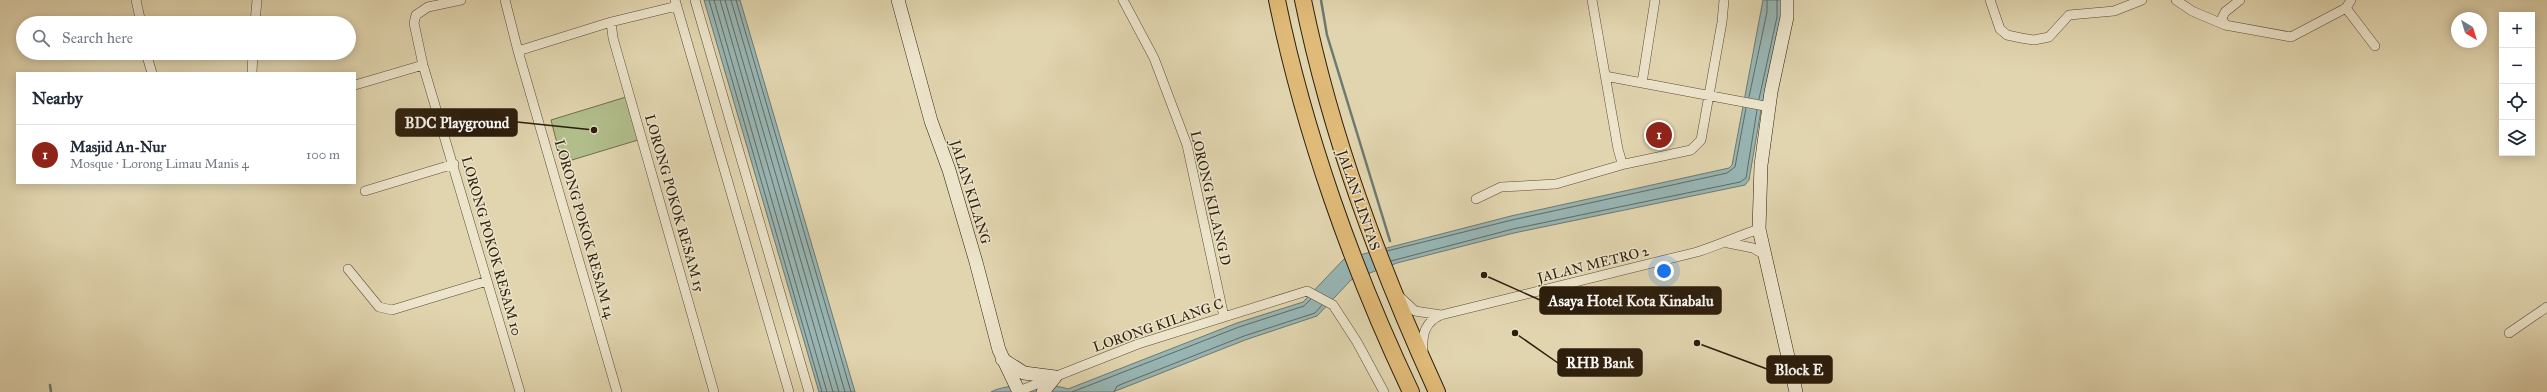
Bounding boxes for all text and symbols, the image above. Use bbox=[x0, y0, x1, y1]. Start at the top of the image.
north arrow bbox=[2451, 12, 2487, 48]
map controls bbox=[2499, 12, 2535, 156]
button: + bbox=[2499, 12, 2535, 48]
search box bbox=[16, 16, 356, 60]
icon: search bbox=[30, 27, 52, 49]
text: Search here bbox=[62, 29, 133, 47]
button: − bbox=[2499, 48, 2535, 84]
button: locate bbox=[2499, 84, 2535, 120]
text: Nearby bbox=[32, 88, 83, 109]
callout: BDC Playground bbox=[396, 109, 517, 136]
street label: LORONG POKOK RESAM 15 bbox=[641, 112, 708, 294]
text: BDC Playground bbox=[405, 114, 510, 133]
pin: 1 bbox=[1646, 120, 1672, 150]
button: layers bbox=[2499, 120, 2535, 156]
street label: LORONG KILANG D bbox=[1187, 129, 1234, 267]
street label: JALAN KILANG bbox=[945, 136, 994, 247]
text: Masjid An-Nur bbox=[70, 138, 166, 156]
street label: LORONG POKOK RESAM 14 bbox=[551, 138, 619, 322]
street label: JALAN LINTAS bbox=[1332, 146, 1384, 253]
text: 1 bbox=[42, 147, 48, 163]
text: 100 m bbox=[306, 147, 340, 163]
street label: LORONG POKOK RESAM 10 bbox=[458, 154, 525, 338]
text: Mosque · Lorong Limau Manis 4 bbox=[70, 156, 249, 172]
street label: JALAN METRO 2 bbox=[1534, 242, 1651, 288]
your location bbox=[1654, 261, 1674, 281]
callout: Asaya Hotel Kota Kinabalu bbox=[1540, 287, 1721, 314]
text: Asaya Hotel Kota Kinabalu bbox=[1547, 292, 1714, 311]
street label: LORONG KILANG C bbox=[1091, 295, 1225, 356]
callout: RHB Bank bbox=[1558, 349, 1642, 376]
text: RHB Bank bbox=[1566, 354, 1635, 372]
callout: Block E bbox=[1767, 356, 1832, 383]
text: Block E bbox=[1775, 361, 1824, 379]

